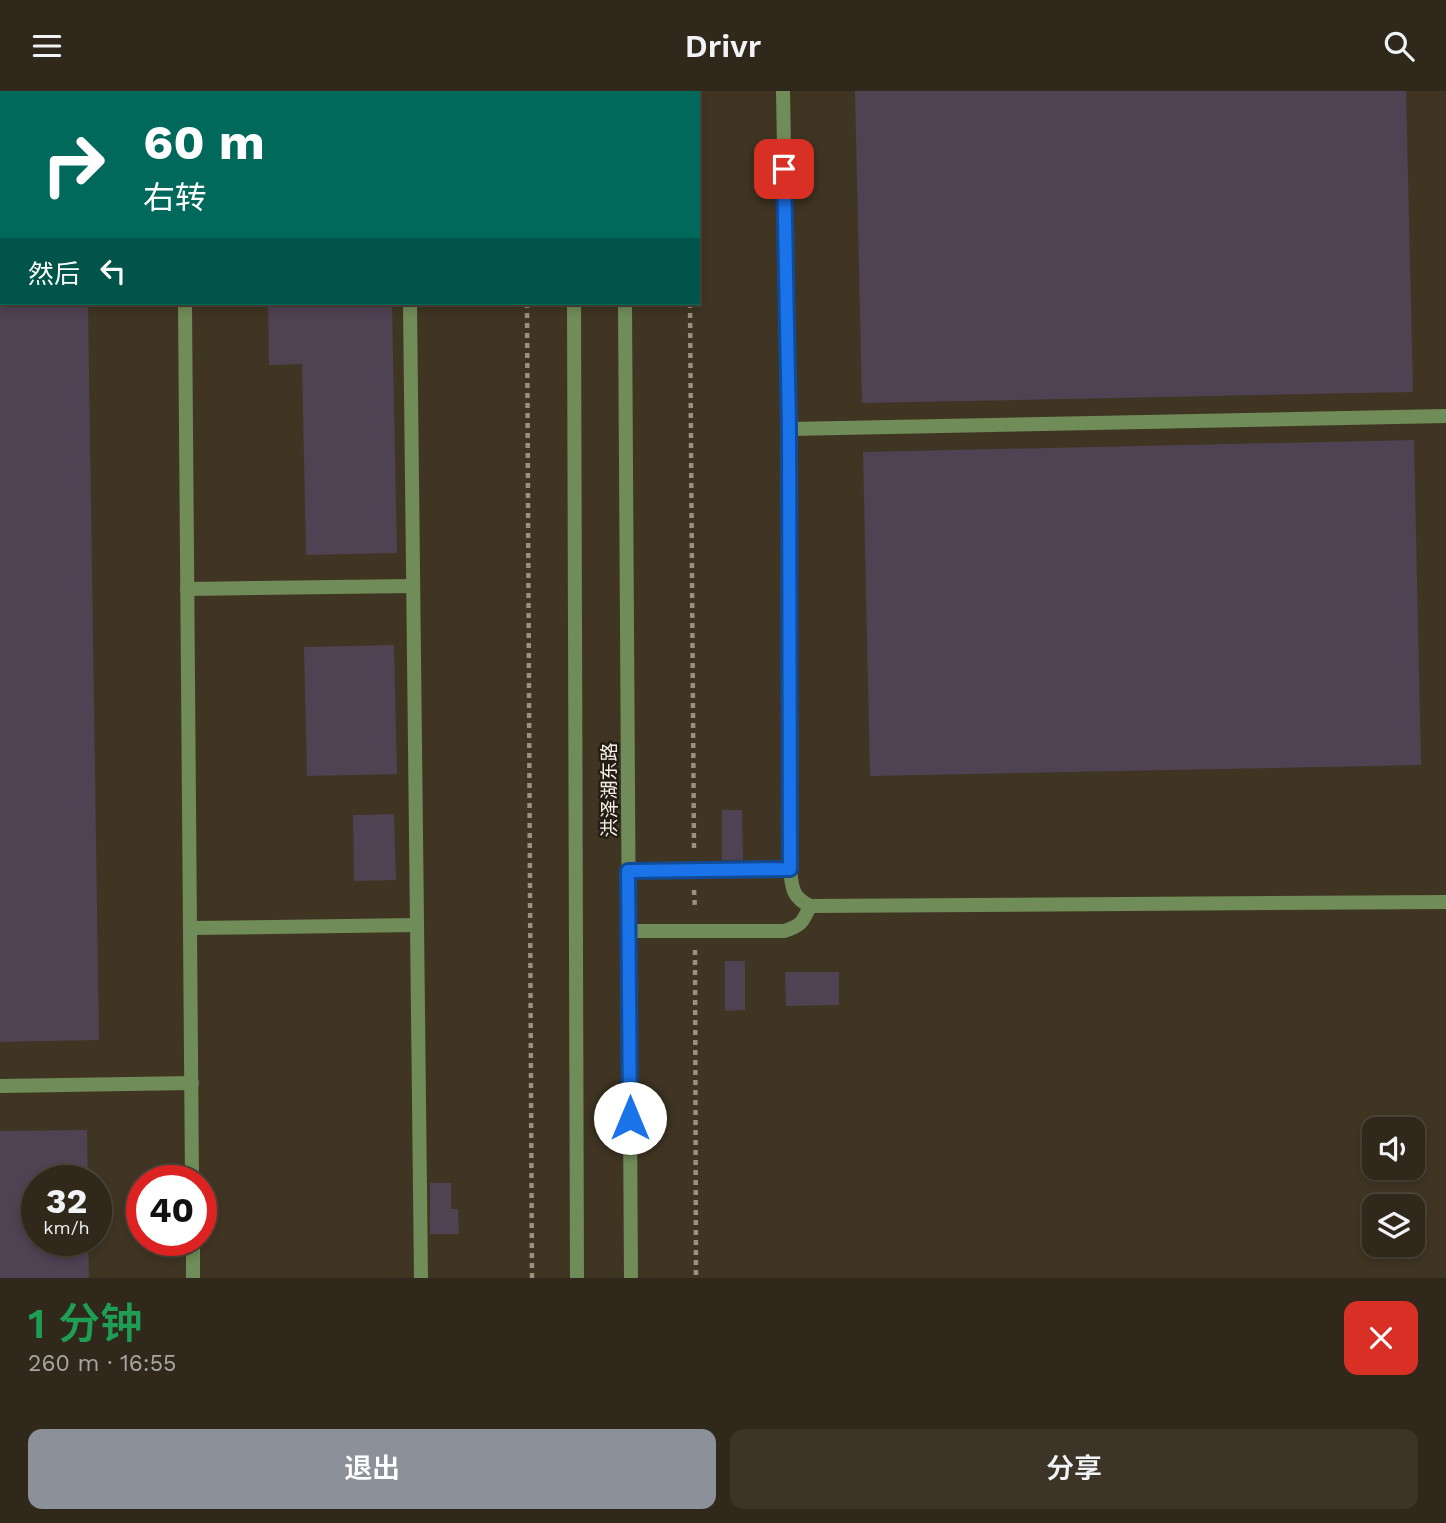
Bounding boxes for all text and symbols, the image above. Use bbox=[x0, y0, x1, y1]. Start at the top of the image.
icon: menu bbox=[28, 27, 66, 65]
text: Drivr bbox=[685, 27, 761, 65]
icon: search bbox=[1380, 27, 1418, 65]
text: 60 m bbox=[143, 113, 265, 171]
icon: right bbox=[28, 119, 119, 210]
pin bbox=[754, 139, 814, 199]
icon: arrive bbox=[765, 150, 803, 188]
text: 右转 bbox=[143, 179, 207, 217]
icon: left bbox=[94, 252, 132, 290]
text: 然后 bbox=[28, 259, 80, 289]
street label: 洪泽湖东路 bbox=[598, 742, 621, 838]
position arrow bbox=[593, 1081, 667, 1155]
map controls bbox=[1362, 1117, 1425, 1257]
button: sound bbox=[1362, 1117, 1425, 1180]
speed limit sign: 40 bbox=[126, 1165, 217, 1256]
text: 32 bbox=[46, 1180, 87, 1222]
button: layers bbox=[1362, 1194, 1425, 1257]
text: km/h bbox=[43, 1217, 90, 1238]
text: 1 分钟 bbox=[28, 1299, 142, 1348]
button: close bbox=[1344, 1301, 1418, 1375]
text: 260 m · 16:55 bbox=[28, 1350, 176, 1377]
button: 退出 bbox=[28, 1429, 716, 1509]
button: 分享 bbox=[730, 1429, 1418, 1509]

